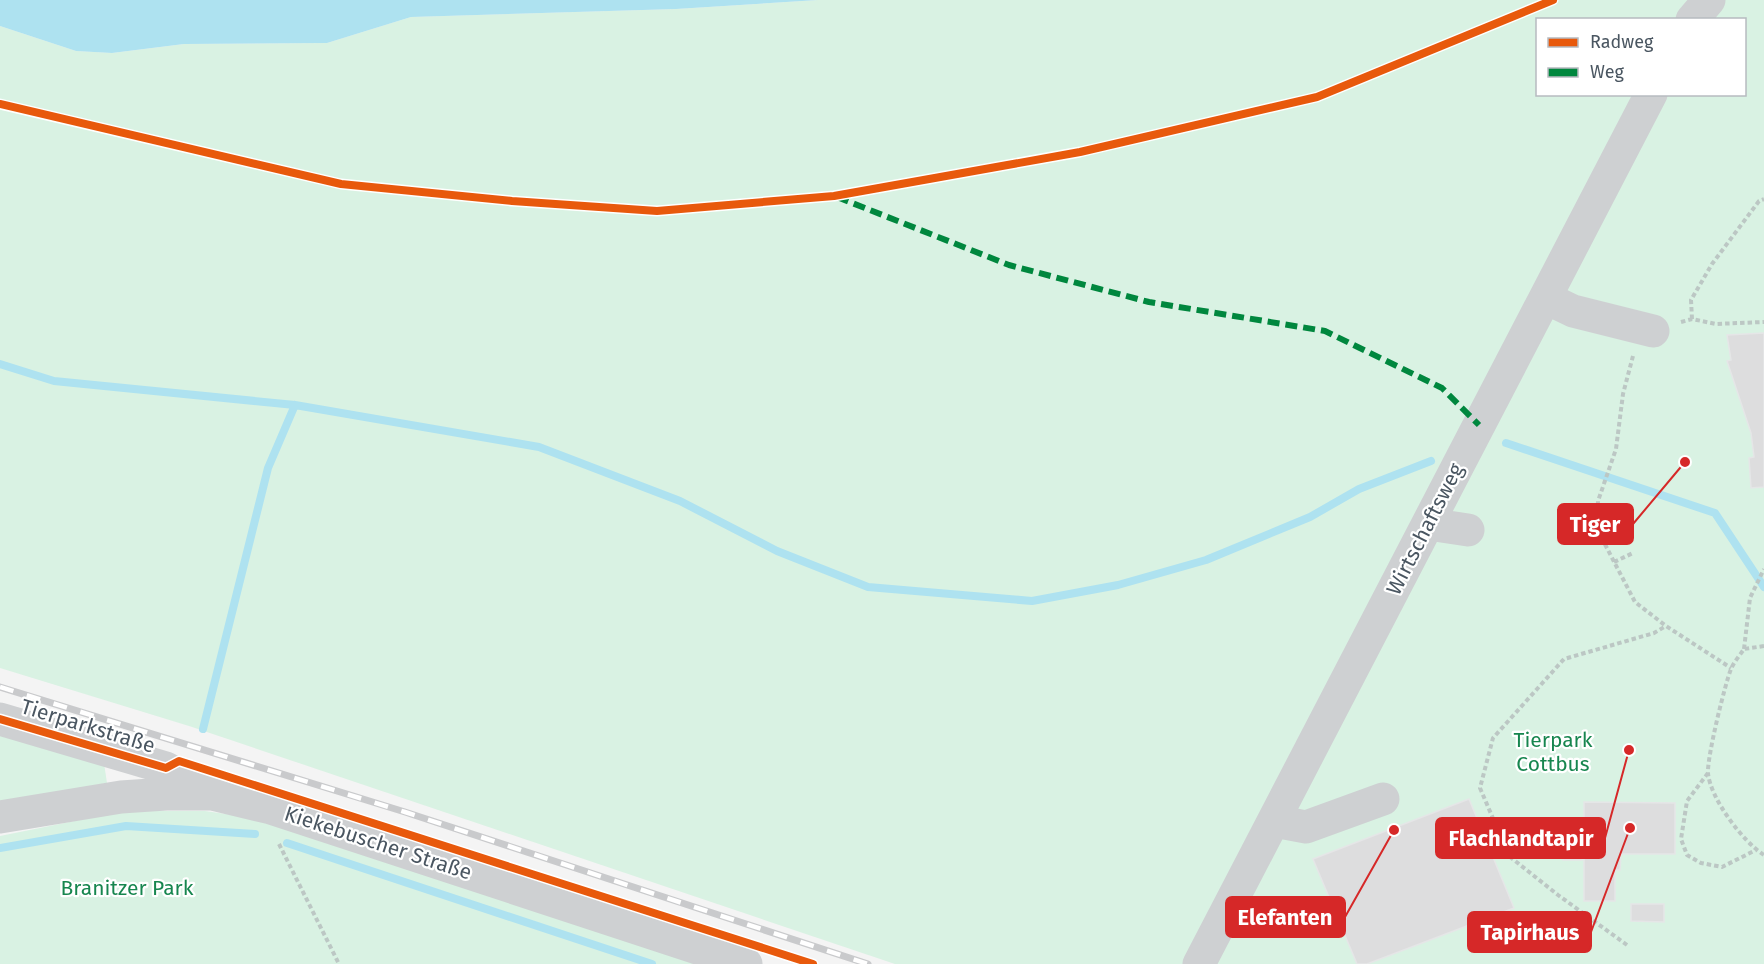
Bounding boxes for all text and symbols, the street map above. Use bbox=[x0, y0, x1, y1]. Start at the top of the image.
legend bbox=[1536, 18, 1746, 96]
text: Radweg bbox=[1590, 31, 1654, 53]
text: Weg bbox=[1590, 61, 1624, 83]
street label: Wirtschaftsweg bbox=[1381, 459, 1469, 599]
callout: Tiger bbox=[1558, 504, 1633, 544]
text: Tiger bbox=[1570, 511, 1621, 538]
street label: Tierparkstraße bbox=[18, 693, 158, 759]
park label: Tierpark Cottbus bbox=[1514, 727, 1593, 777]
street label: Kiekebuscher Straße bbox=[281, 800, 475, 886]
callout: Flachlandtapir bbox=[1436, 818, 1605, 858]
text: Flachlandtapir bbox=[1448, 825, 1594, 852]
park label: Branitzer Park bbox=[61, 875, 194, 901]
callout: Elefanten bbox=[1226, 897, 1345, 937]
text: Elefanten bbox=[1238, 904, 1332, 931]
callout: Tapirhaus bbox=[1468, 912, 1591, 952]
text: Tapirhaus bbox=[1481, 919, 1580, 946]

